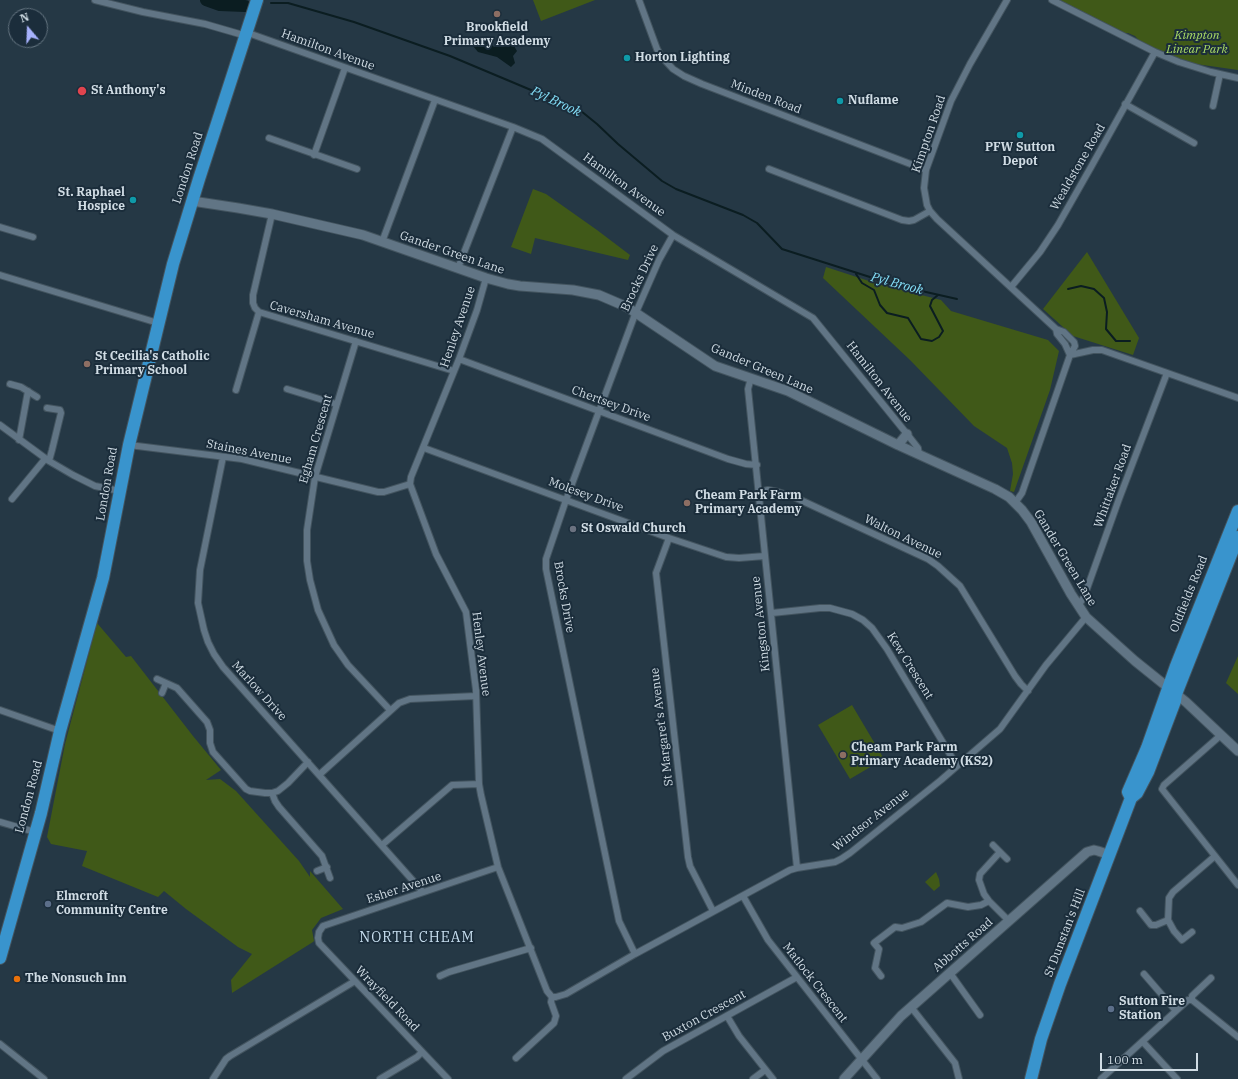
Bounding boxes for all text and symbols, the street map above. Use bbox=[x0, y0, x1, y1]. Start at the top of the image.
north arrow bbox=[8, 8, 48, 48]
marker: Brookfield Primary Academy bbox=[492, 9, 502, 19]
text: N bbox=[18, 10, 31, 26]
place label: Brookfield Primary Academy bbox=[444, 21, 550, 49]
street label: Hamilton Avenue bbox=[279, 26, 377, 74]
park label: Kimpton Linear Park bbox=[1166, 29, 1228, 57]
place label: Horton Lighting bbox=[635, 51, 730, 65]
marker: Horton Lighting bbox=[622, 53, 632, 63]
street label: Minden Road bbox=[729, 77, 803, 117]
place label: St Anthony's bbox=[91, 84, 166, 98]
water label: Pyl Brook bbox=[528, 84, 584, 120]
marker: St Anthony's bbox=[76, 85, 88, 97]
street label: Kimpton Road bbox=[909, 93, 949, 175]
place label: Nuflame bbox=[848, 94, 899, 108]
marker: Nuflame bbox=[835, 96, 845, 106]
street label: Wealdstone Road bbox=[1047, 121, 1109, 213]
street label: London Road bbox=[170, 130, 206, 206]
marker: PFW Sutton Depot bbox=[1015, 130, 1025, 140]
place label: PFW Sutton Depot bbox=[985, 141, 1055, 169]
street label: Hamilton Avenue bbox=[580, 150, 668, 220]
place label: St. Raphael Hospice bbox=[58, 186, 125, 214]
marker: St. Raphael Hospice bbox=[128, 195, 138, 205]
street label: Gander Green Lane bbox=[398, 228, 506, 278]
street label: Brocks Drive bbox=[618, 242, 662, 314]
water label: Pyl Brook bbox=[869, 270, 925, 298]
street label: Henley Avenue bbox=[437, 285, 479, 369]
street label: Caversham Avenue bbox=[268, 298, 376, 342]
street label: Hamilton Avenue bbox=[843, 339, 915, 425]
street label: Gander Green Lane bbox=[709, 341, 815, 397]
place label: St Cecilia's Catholic Primary School bbox=[95, 350, 210, 378]
marker: St Cecilia's Catholic Primary School bbox=[82, 359, 92, 369]
street label: Chertsey Drive bbox=[569, 383, 653, 425]
street label: Egham Crescent bbox=[296, 393, 336, 485]
street label: Staines Avenue bbox=[205, 437, 293, 467]
street label: Whittaker Road bbox=[1091, 442, 1135, 530]
street label: London Road bbox=[93, 446, 121, 522]
street label: Molesey Drive bbox=[546, 475, 626, 515]
place label: Cheam Park Farm Primary Academy bbox=[695, 489, 802, 517]
marker: Cheam Park Farm Primary Academy bbox=[682, 498, 692, 508]
street label: Gander Green Lane bbox=[1031, 507, 1099, 609]
street label: Walton Avenue bbox=[862, 512, 944, 562]
place label: St Oswald Church bbox=[581, 522, 686, 536]
marker: St Oswald Church bbox=[568, 524, 578, 534]
street label: Oldfields Road bbox=[1167, 553, 1211, 635]
street label: Brocks Drive bbox=[551, 560, 577, 634]
street label: Kingston Avenue bbox=[749, 576, 773, 672]
street label: Henley Avenue bbox=[469, 611, 493, 697]
street label: Kew Crescent bbox=[884, 630, 936, 702]
street label: Marlow Drive bbox=[229, 658, 289, 724]
street label: St Margaret's Avenue bbox=[648, 667, 676, 787]
place label: Cheam Park Farm Primary Academy (KS2) bbox=[851, 741, 993, 769]
marker: Cheam Park Farm Primary Academy (KS2) bbox=[838, 750, 848, 760]
street label: London Road bbox=[12, 759, 46, 835]
street label: Windsor Avenue bbox=[830, 786, 912, 854]
street label: Esher Avenue bbox=[365, 869, 443, 907]
street label: St Dunstan's Hill bbox=[1042, 887, 1088, 979]
place label: Elmcroft Community Centre bbox=[56, 890, 168, 918]
marker: Elmcroft Community Centre bbox=[43, 899, 53, 909]
street label: Abbotts Road bbox=[930, 915, 996, 975]
district label: NORTH CHEAM bbox=[359, 930, 475, 946]
street label: Matlock Crescent bbox=[779, 940, 851, 1026]
street label: Wrayfield Road bbox=[352, 963, 422, 1035]
place label: The Nonsuch Inn bbox=[25, 972, 127, 986]
marker: The Nonsuch Inn bbox=[12, 974, 22, 984]
street label: Buxton Crescent bbox=[660, 987, 748, 1045]
place label: Sutton Fire Station bbox=[1119, 995, 1185, 1023]
marker: Sutton Fire Station bbox=[1106, 1004, 1116, 1014]
scale bar bbox=[1102, 1045, 1200, 1071]
text: 100 m bbox=[1107, 1052, 1143, 1067]

